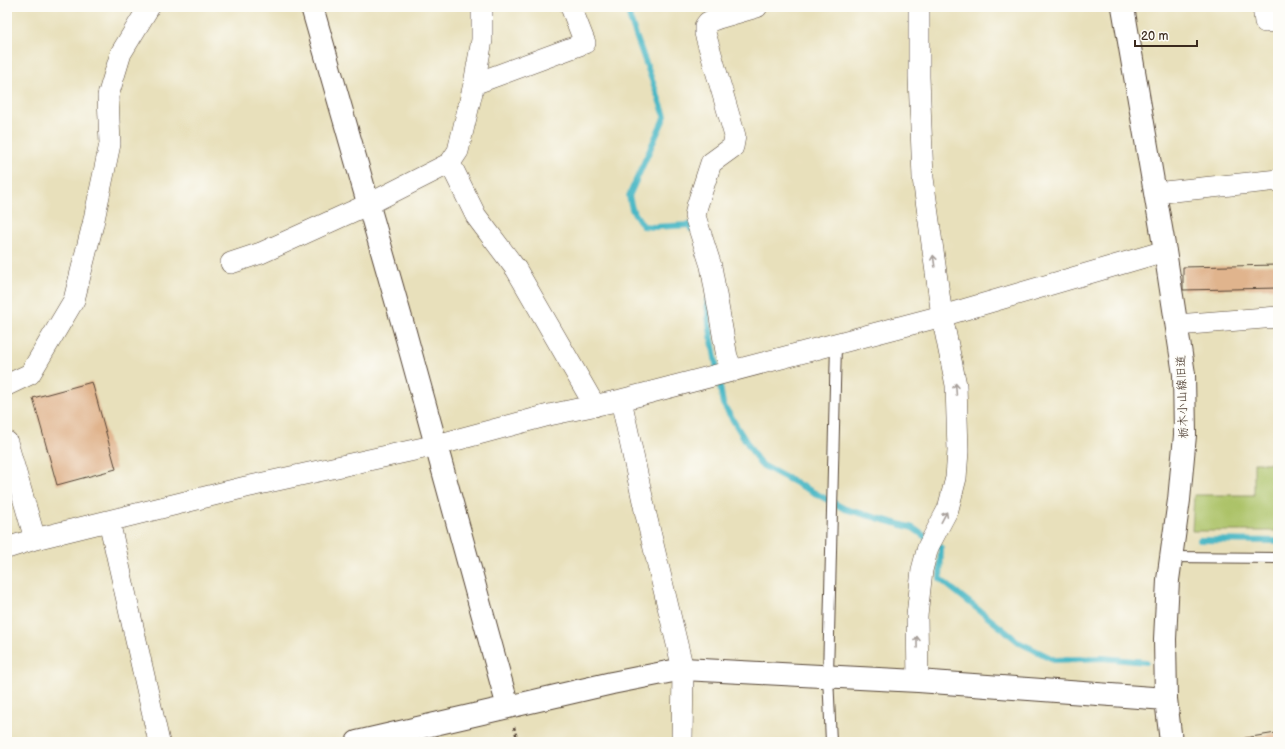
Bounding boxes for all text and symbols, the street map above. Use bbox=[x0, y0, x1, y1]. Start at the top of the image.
scale bar bbox=[1135, 22, 1197, 48]
text: 20 m bbox=[1141, 29, 1168, 44]
one-way arrow bbox=[931, 254, 938, 267]
street label: 栃木小山線旧道 bbox=[1174, 355, 1191, 439]
one-way arrow bbox=[952, 383, 959, 396]
one-way arrow bbox=[941, 511, 948, 523]
one-way arrow bbox=[913, 636, 921, 649]

